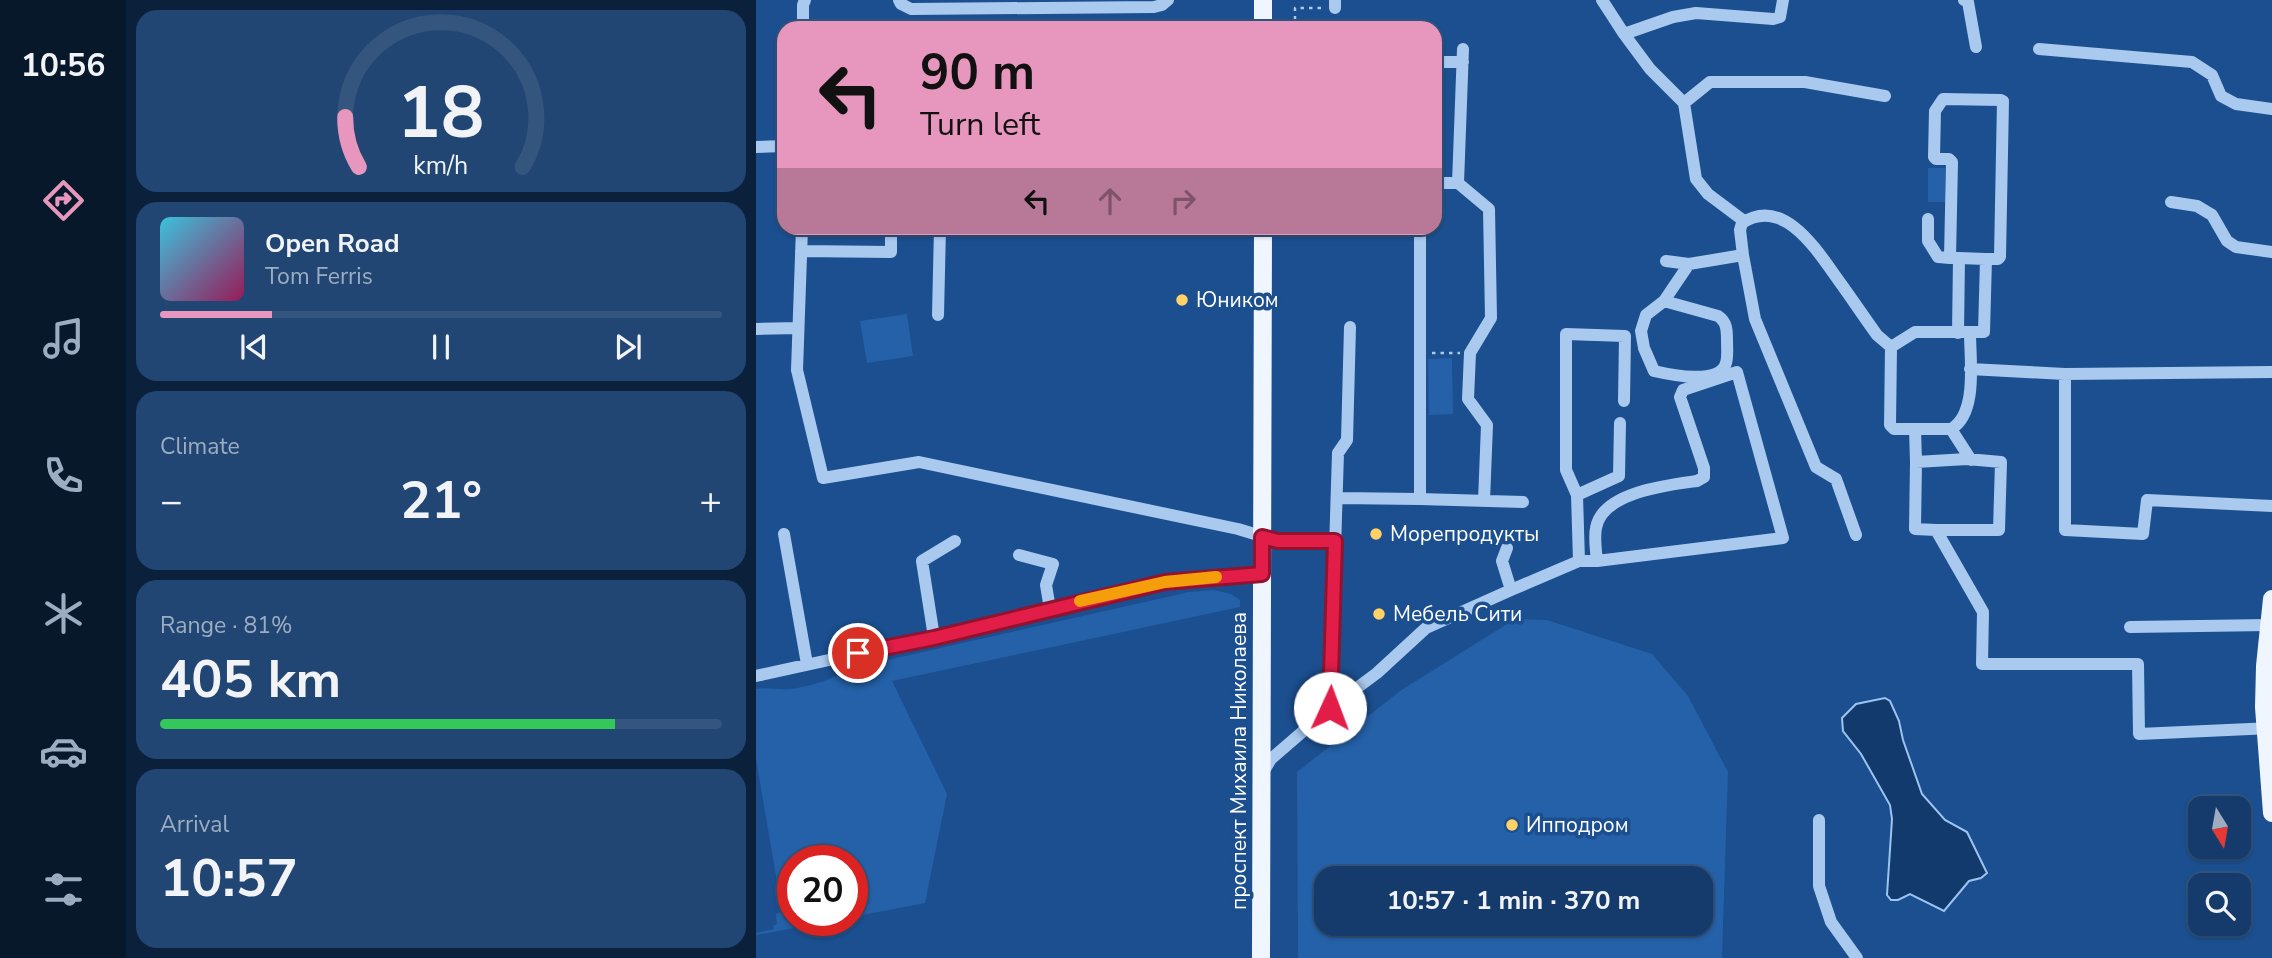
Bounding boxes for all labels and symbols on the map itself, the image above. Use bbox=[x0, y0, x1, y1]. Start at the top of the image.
place label: Юником bbox=[1196, 286, 1279, 314]
marker: Юником bbox=[1174, 292, 1190, 308]
place label: Морепродукты bbox=[1390, 520, 1539, 548]
marker: Морепродукты bbox=[1368, 526, 1384, 542]
place label: Мебель Сити bbox=[1393, 600, 1522, 628]
marker: Мебель Сити bbox=[1371, 606, 1387, 622]
street label: проспект Михаила Николаева bbox=[1225, 612, 1253, 910]
pin bbox=[828, 623, 888, 683]
position arrow bbox=[1293, 671, 1367, 745]
north arrow bbox=[2188, 796, 2250, 859]
place label: Ипподром bbox=[1526, 811, 1629, 839]
marker: Ипподром bbox=[1504, 817, 1520, 833]
speed limit sign: 20 bbox=[777, 845, 868, 936]

